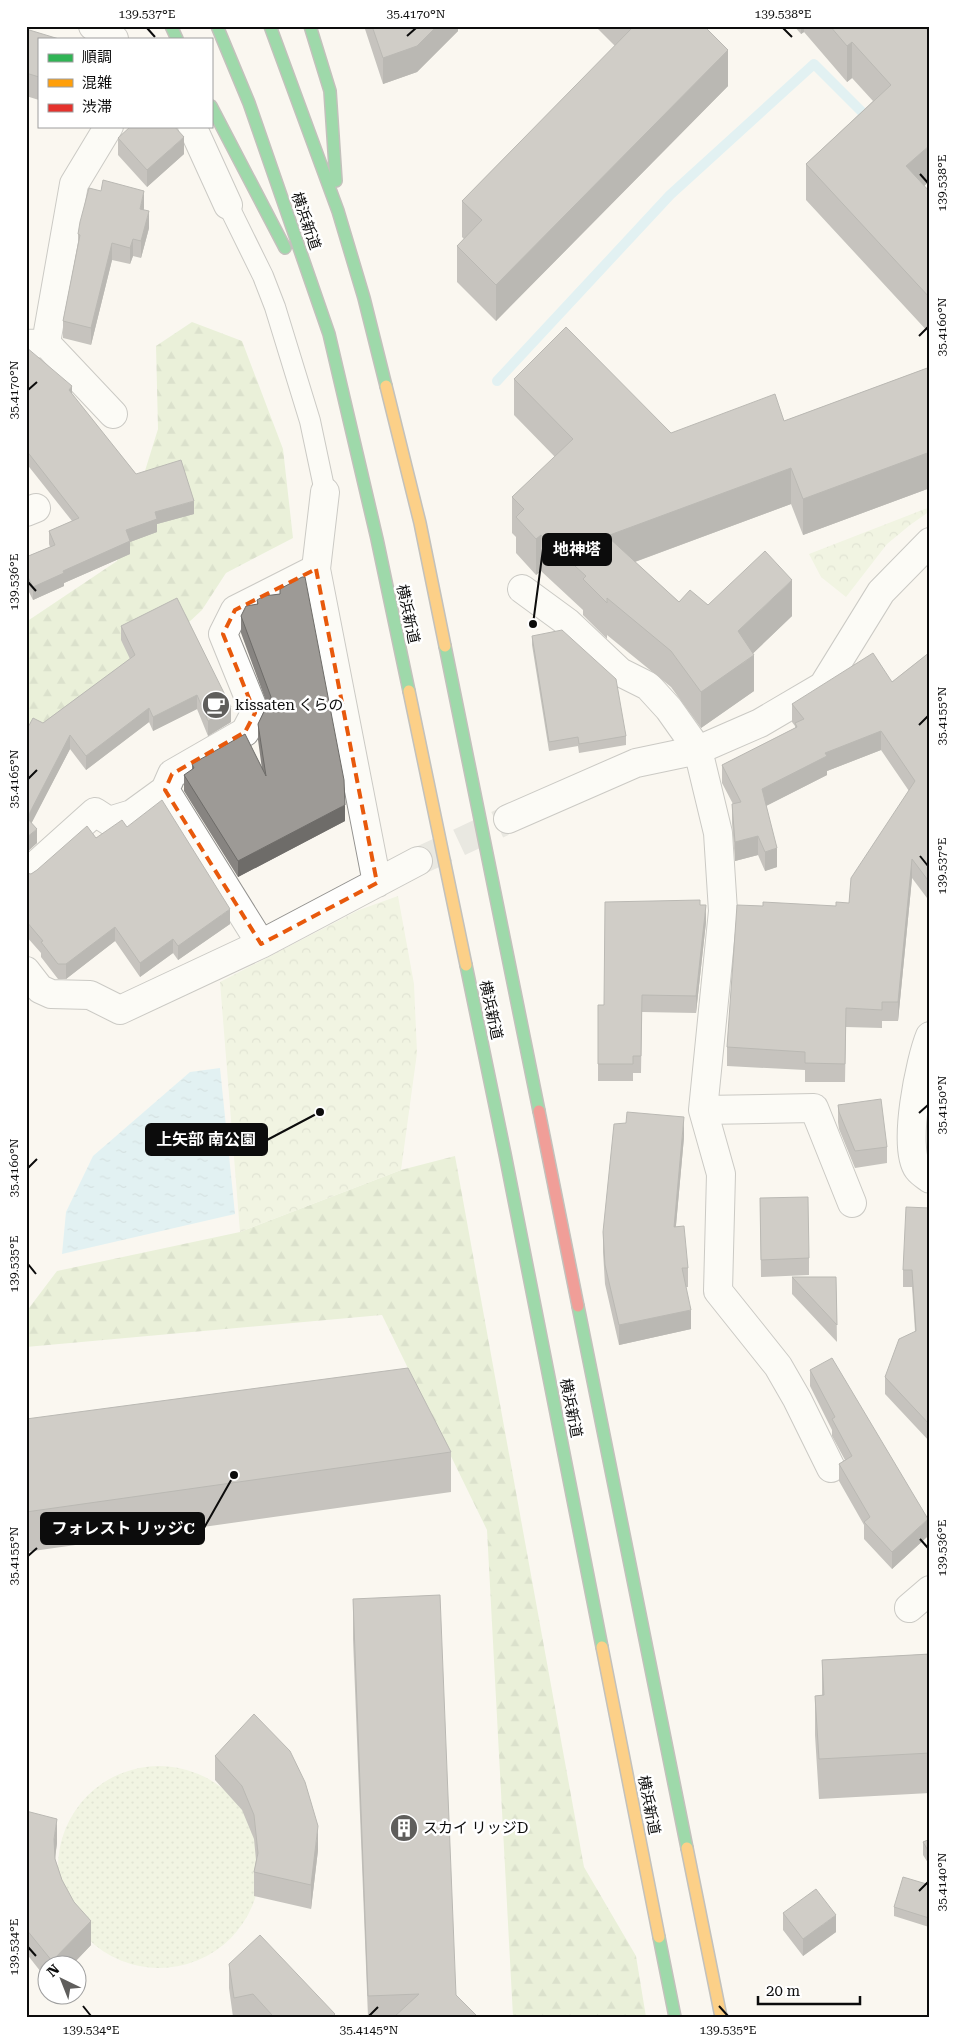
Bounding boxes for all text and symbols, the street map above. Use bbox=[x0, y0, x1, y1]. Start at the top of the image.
text: 139.537°E bbox=[119, 7, 175, 21]
text: 35.4170°N bbox=[387, 7, 446, 21]
text: 139.538°E bbox=[755, 7, 811, 21]
legend bbox=[38, 38, 212, 128]
text: 順調 bbox=[82, 48, 112, 66]
text: 混雑 bbox=[82, 74, 112, 92]
text: 渋滞 bbox=[82, 98, 112, 116]
text: 139.538°E bbox=[935, 155, 949, 211]
street label: 横浜新道 bbox=[288, 190, 324, 252]
text: 35.4160°N bbox=[935, 297, 949, 356]
text: 35.4170°N bbox=[7, 360, 21, 419]
callout: 地神塔 bbox=[543, 534, 611, 565]
text: 地神塔 bbox=[553, 540, 601, 559]
text: 139.536°E bbox=[7, 554, 21, 610]
street label: 横浜新道 bbox=[393, 583, 423, 645]
text: 35.4155°N bbox=[935, 686, 949, 745]
cafe icon: kissaten くらの bbox=[201, 690, 231, 720]
place label: kissaten くらの bbox=[235, 696, 344, 714]
text: 35.4165°N bbox=[7, 749, 21, 808]
text: 139.537°E bbox=[935, 838, 949, 894]
street label: 横浜新道 bbox=[476, 979, 506, 1041]
text: 35.4150°N bbox=[935, 1075, 949, 1134]
callout: 上矢部 南公園 bbox=[146, 1124, 267, 1155]
text: 上矢部 南公園 bbox=[156, 1130, 256, 1149]
text: 35.4160°N bbox=[7, 1138, 21, 1197]
text: 139.535°E bbox=[7, 1236, 21, 1292]
street label: 横浜新道 bbox=[556, 1377, 586, 1439]
callout: フォレスト リッジC bbox=[41, 1513, 204, 1544]
text: フォレスト リッジC bbox=[51, 1519, 195, 1538]
text: 139.536°E bbox=[935, 1520, 949, 1576]
text: 35.4155°N bbox=[7, 1526, 21, 1585]
street label: 横浜新道 bbox=[634, 1774, 664, 1836]
building icon: スカイ リッジD bbox=[389, 1813, 419, 1843]
place label: スカイ リッジD bbox=[423, 1819, 528, 1837]
text: 35.4140°N bbox=[935, 1852, 949, 1911]
text: 139.534°E bbox=[7, 1919, 21, 1975]
north arrow bbox=[38, 1956, 88, 2006]
text: N bbox=[44, 1961, 63, 1980]
scale bar bbox=[758, 1973, 861, 2005]
text: 20 m bbox=[766, 1982, 801, 2000]
text: 139.534°E bbox=[63, 2023, 119, 2037]
text: 35.4145°N bbox=[340, 2023, 399, 2037]
text: 139.535°E bbox=[700, 2023, 756, 2037]

